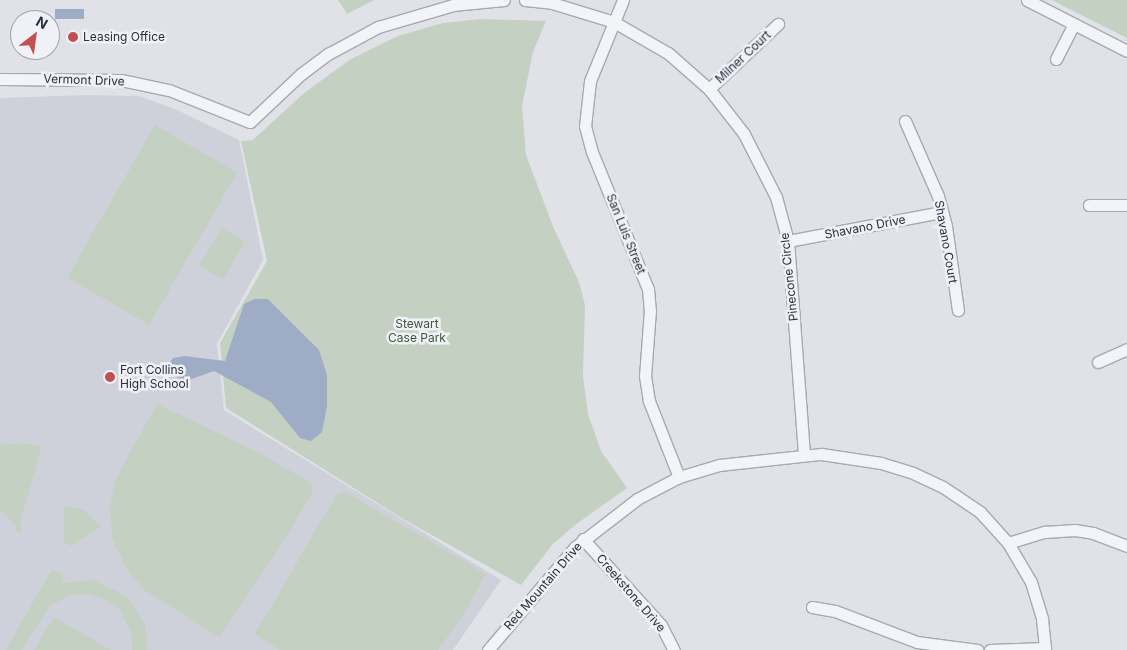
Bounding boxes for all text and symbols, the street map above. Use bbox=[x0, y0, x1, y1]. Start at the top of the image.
north arrow bbox=[10, 10, 60, 60]
text: N bbox=[33, 12, 51, 32]
street label: Milner Court bbox=[712, 28, 774, 86]
place label: Leasing Office bbox=[83, 30, 165, 44]
marker: Leasing Office bbox=[67, 31, 79, 43]
street label: Vermont Drive bbox=[43, 71, 125, 89]
street label: San Luis Street bbox=[603, 192, 649, 276]
street label: Shavano Court bbox=[932, 199, 960, 285]
street label: Shavano Drive bbox=[823, 212, 907, 242]
street label: Pinecone Circle bbox=[777, 232, 801, 322]
park label: Stewart Case Park bbox=[388, 317, 446, 345]
place label: Fort Collins High School bbox=[120, 363, 189, 391]
marker: Fort Collins High School bbox=[104, 371, 116, 383]
street label: Red Mountain Drive bbox=[501, 539, 585, 633]
street label: Creekstone Drive bbox=[593, 551, 669, 635]

